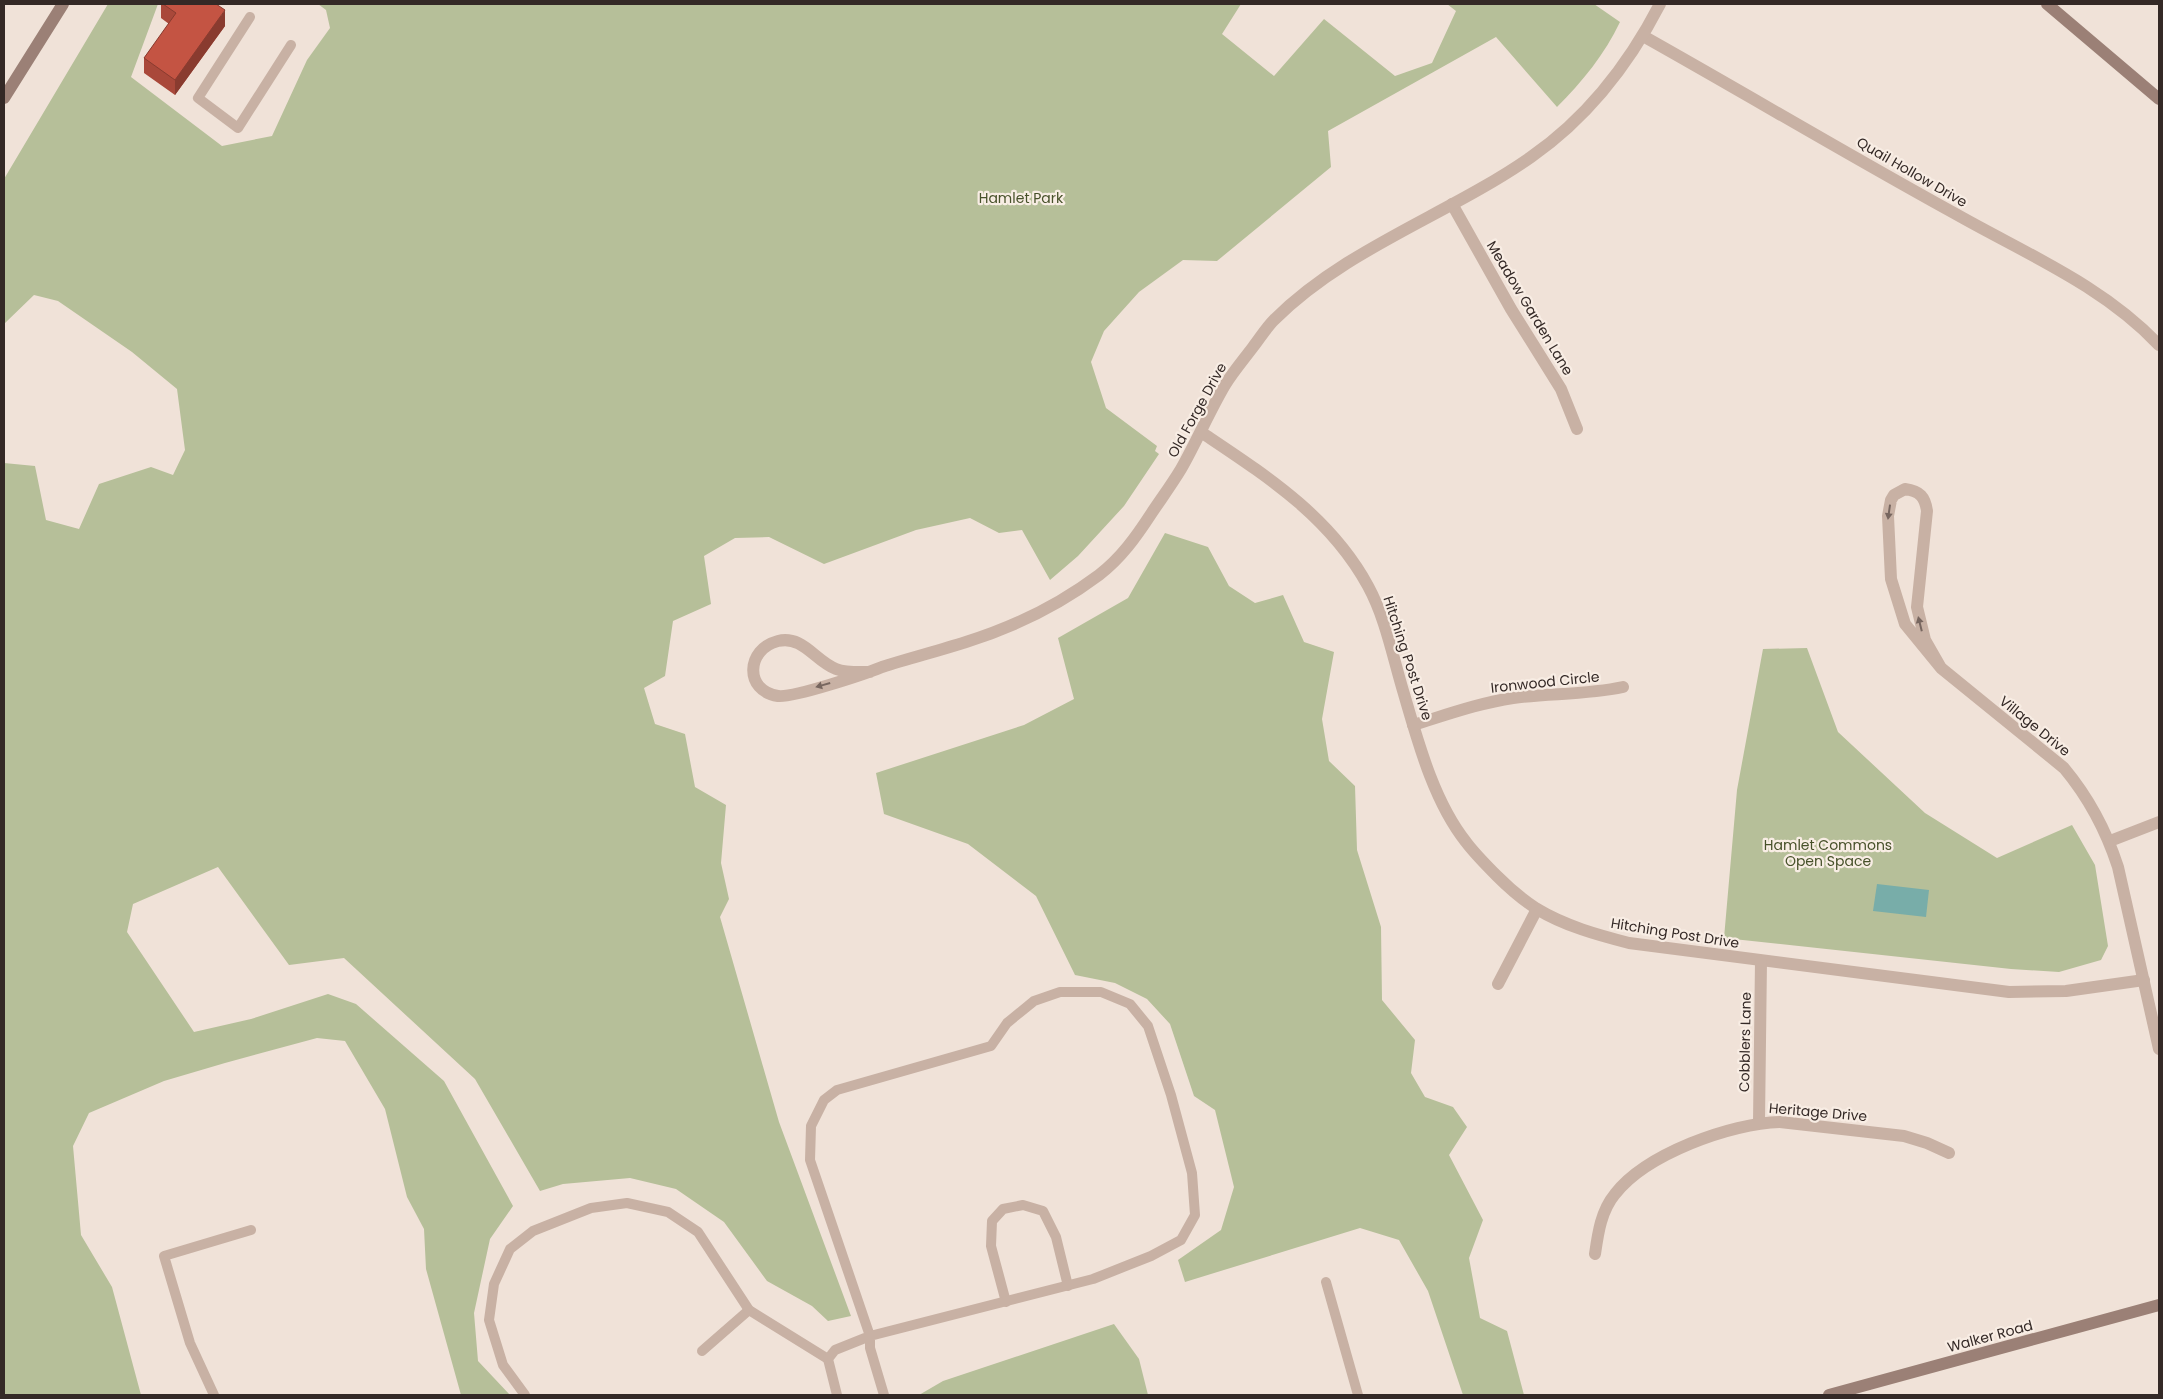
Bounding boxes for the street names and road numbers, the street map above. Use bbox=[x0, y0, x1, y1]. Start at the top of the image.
street label: Quail Hollow Drive bbox=[1853, 132, 1971, 212]
street label: Meadow Garden Lane bbox=[1482, 237, 1578, 379]
street label: Old Forge Drive bbox=[1163, 359, 1232, 461]
street label: Hitching Post Drive bbox=[1378, 593, 1438, 723]
street label: Ironwood Circle bbox=[1490, 666, 1601, 698]
street label: Village Drive bbox=[1995, 691, 2075, 761]
street label: Hitching Post Drive bbox=[1609, 913, 1741, 953]
street label: Cobblers Lane bbox=[1734, 991, 1756, 1092]
street label: Heritage Drive bbox=[1768, 1098, 1868, 1126]
street label: Walker Road bbox=[1945, 1315, 2035, 1357]

